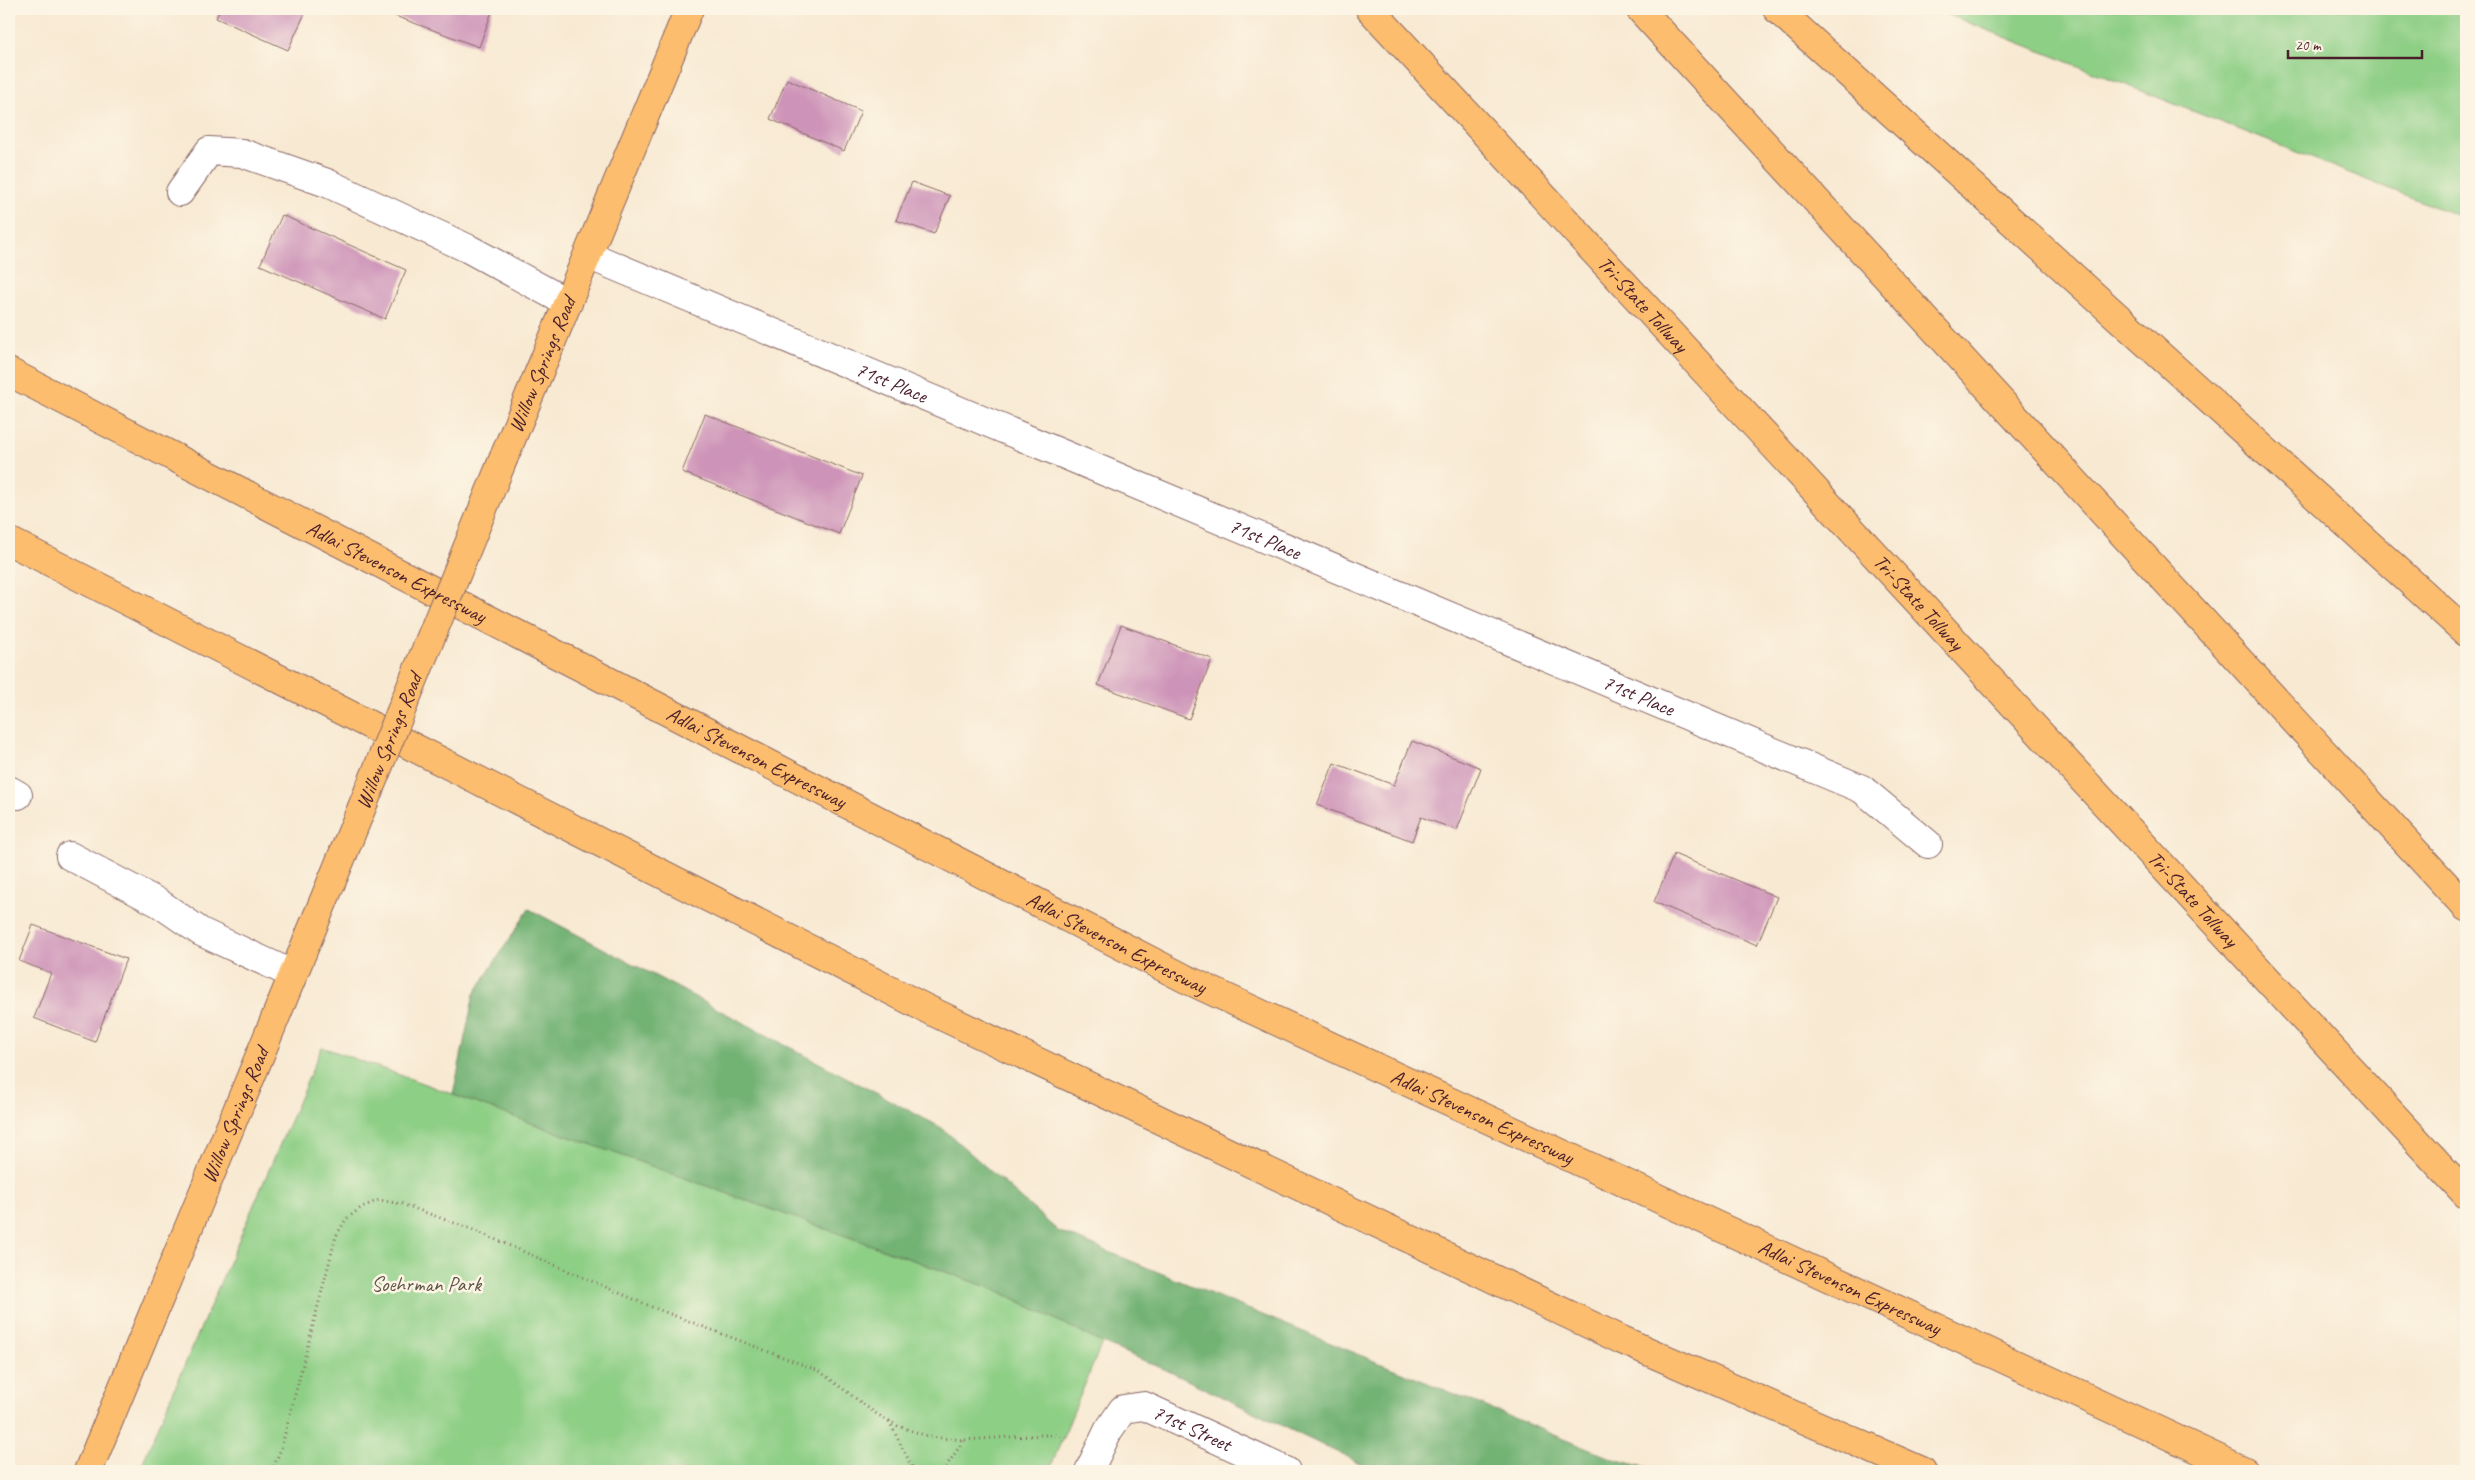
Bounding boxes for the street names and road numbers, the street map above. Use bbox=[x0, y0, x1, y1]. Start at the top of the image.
street label: Tri-State Tollway bbox=[1592, 251, 1695, 359]
street label: Willow Springs Road bbox=[503, 290, 583, 436]
street label: 71st Place bbox=[852, 356, 932, 409]
street label: 71st Place bbox=[1225, 512, 1306, 566]
street label: Adlai Stevenson Expressway bbox=[302, 515, 492, 630]
street label: Tri-State Tollway bbox=[1868, 549, 1971, 657]
street label: Willow Springs Road bbox=[350, 667, 429, 813]
street label: 71st Place bbox=[1599, 669, 1679, 722]
street label: Adlai Stevenson Expressway bbox=[662, 700, 852, 815]
street label: Tri-State Tollway bbox=[2142, 845, 2245, 954]
street label: Adlai Stevenson Expressway bbox=[1022, 886, 1212, 1000]
street label: Willow Springs Road bbox=[195, 1041, 276, 1187]
street label: Adlai Stevenson Expressway bbox=[1387, 1063, 1579, 1171]
street label: Adlai Stevenson Expressway bbox=[1754, 1234, 1947, 1342]
street label: 71st Street bbox=[1149, 1399, 1237, 1458]

